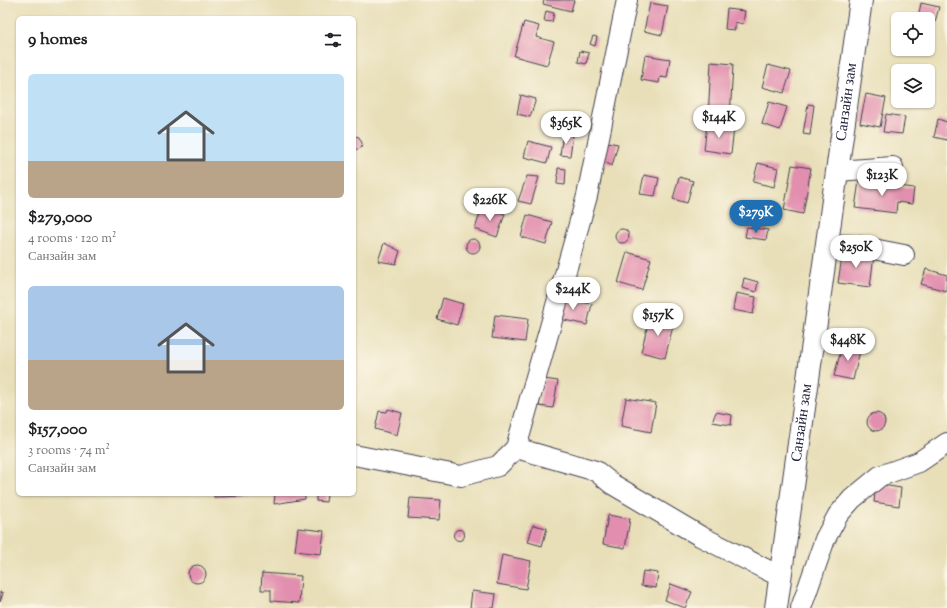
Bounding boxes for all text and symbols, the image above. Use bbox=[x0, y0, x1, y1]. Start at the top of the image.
map controls bbox=[891, 12, 935, 108]
button: locate bbox=[891, 12, 935, 56]
text: 9 homes bbox=[28, 28, 87, 52]
icon: filters bbox=[322, 29, 344, 51]
street label: Санзайн зам bbox=[831, 61, 863, 142]
button: layers bbox=[891, 64, 935, 108]
icon: home bbox=[150, 100, 222, 172]
pin: $144K bbox=[691, 105, 747, 139]
text: $144K bbox=[702, 109, 736, 127]
pin: $365K bbox=[538, 111, 594, 145]
text: $365K bbox=[550, 115, 582, 133]
pin: $123K bbox=[854, 163, 910, 197]
text: $123K bbox=[866, 167, 898, 185]
pin: $226K bbox=[462, 188, 518, 222]
text: $226K bbox=[473, 192, 507, 210]
pin: $279K bbox=[728, 200, 784, 234]
text: $279K bbox=[738, 204, 774, 222]
text: $279,000 bbox=[28, 206, 92, 230]
text: 4 rooms · 120 m² bbox=[28, 230, 116, 248]
pin: $250K bbox=[828, 235, 884, 269]
text: $250K bbox=[839, 239, 873, 257]
text: Санзайн зам bbox=[28, 248, 96, 266]
pin: $244K bbox=[545, 277, 601, 311]
text: $244K bbox=[555, 281, 591, 299]
pin: $157K bbox=[630, 303, 686, 337]
text: $157K bbox=[642, 307, 674, 325]
icon: home bbox=[150, 312, 222, 384]
pin: $448K bbox=[820, 328, 876, 362]
text: $448K bbox=[830, 332, 866, 350]
street label: Санзайн зам bbox=[786, 382, 818, 463]
text: $157,000 bbox=[28, 418, 87, 442]
text: 3 rooms · 74 m² bbox=[28, 442, 110, 460]
text: Санзайн зам bbox=[28, 460, 96, 478]

